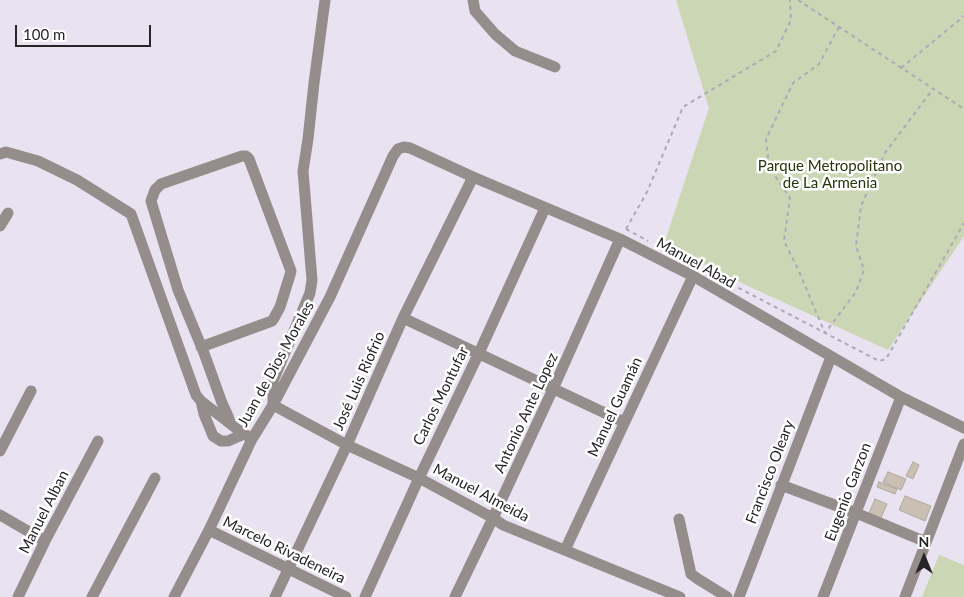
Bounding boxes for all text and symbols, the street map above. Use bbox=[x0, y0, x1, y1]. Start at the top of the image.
scale bar bbox=[18, 15, 154, 47]
text: 100 m bbox=[23, 25, 65, 43]
park label: Parque Metropolitano de La Armenia bbox=[758, 157, 902, 192]
street label: Manuel Abad bbox=[653, 234, 739, 292]
street label: Juan de Dios Morales bbox=[234, 298, 318, 430]
street label: José Luis Riofrio bbox=[329, 329, 389, 433]
street label: Carlos Montufar bbox=[409, 344, 473, 448]
street label: Antonio Ante Lopez bbox=[490, 350, 562, 476]
street label: Manuel Guamán bbox=[584, 354, 646, 460]
street label: Francisco Oleary bbox=[742, 418, 798, 526]
street label: Eugenio Garzon bbox=[821, 440, 875, 544]
street label: Manuel Almeida bbox=[430, 460, 532, 526]
street label: Manuel Alban bbox=[15, 467, 73, 557]
street label: Marcelo Rivadeneira bbox=[220, 513, 348, 587]
north arrow bbox=[899, 532, 949, 582]
text: N bbox=[919, 533, 929, 550]

